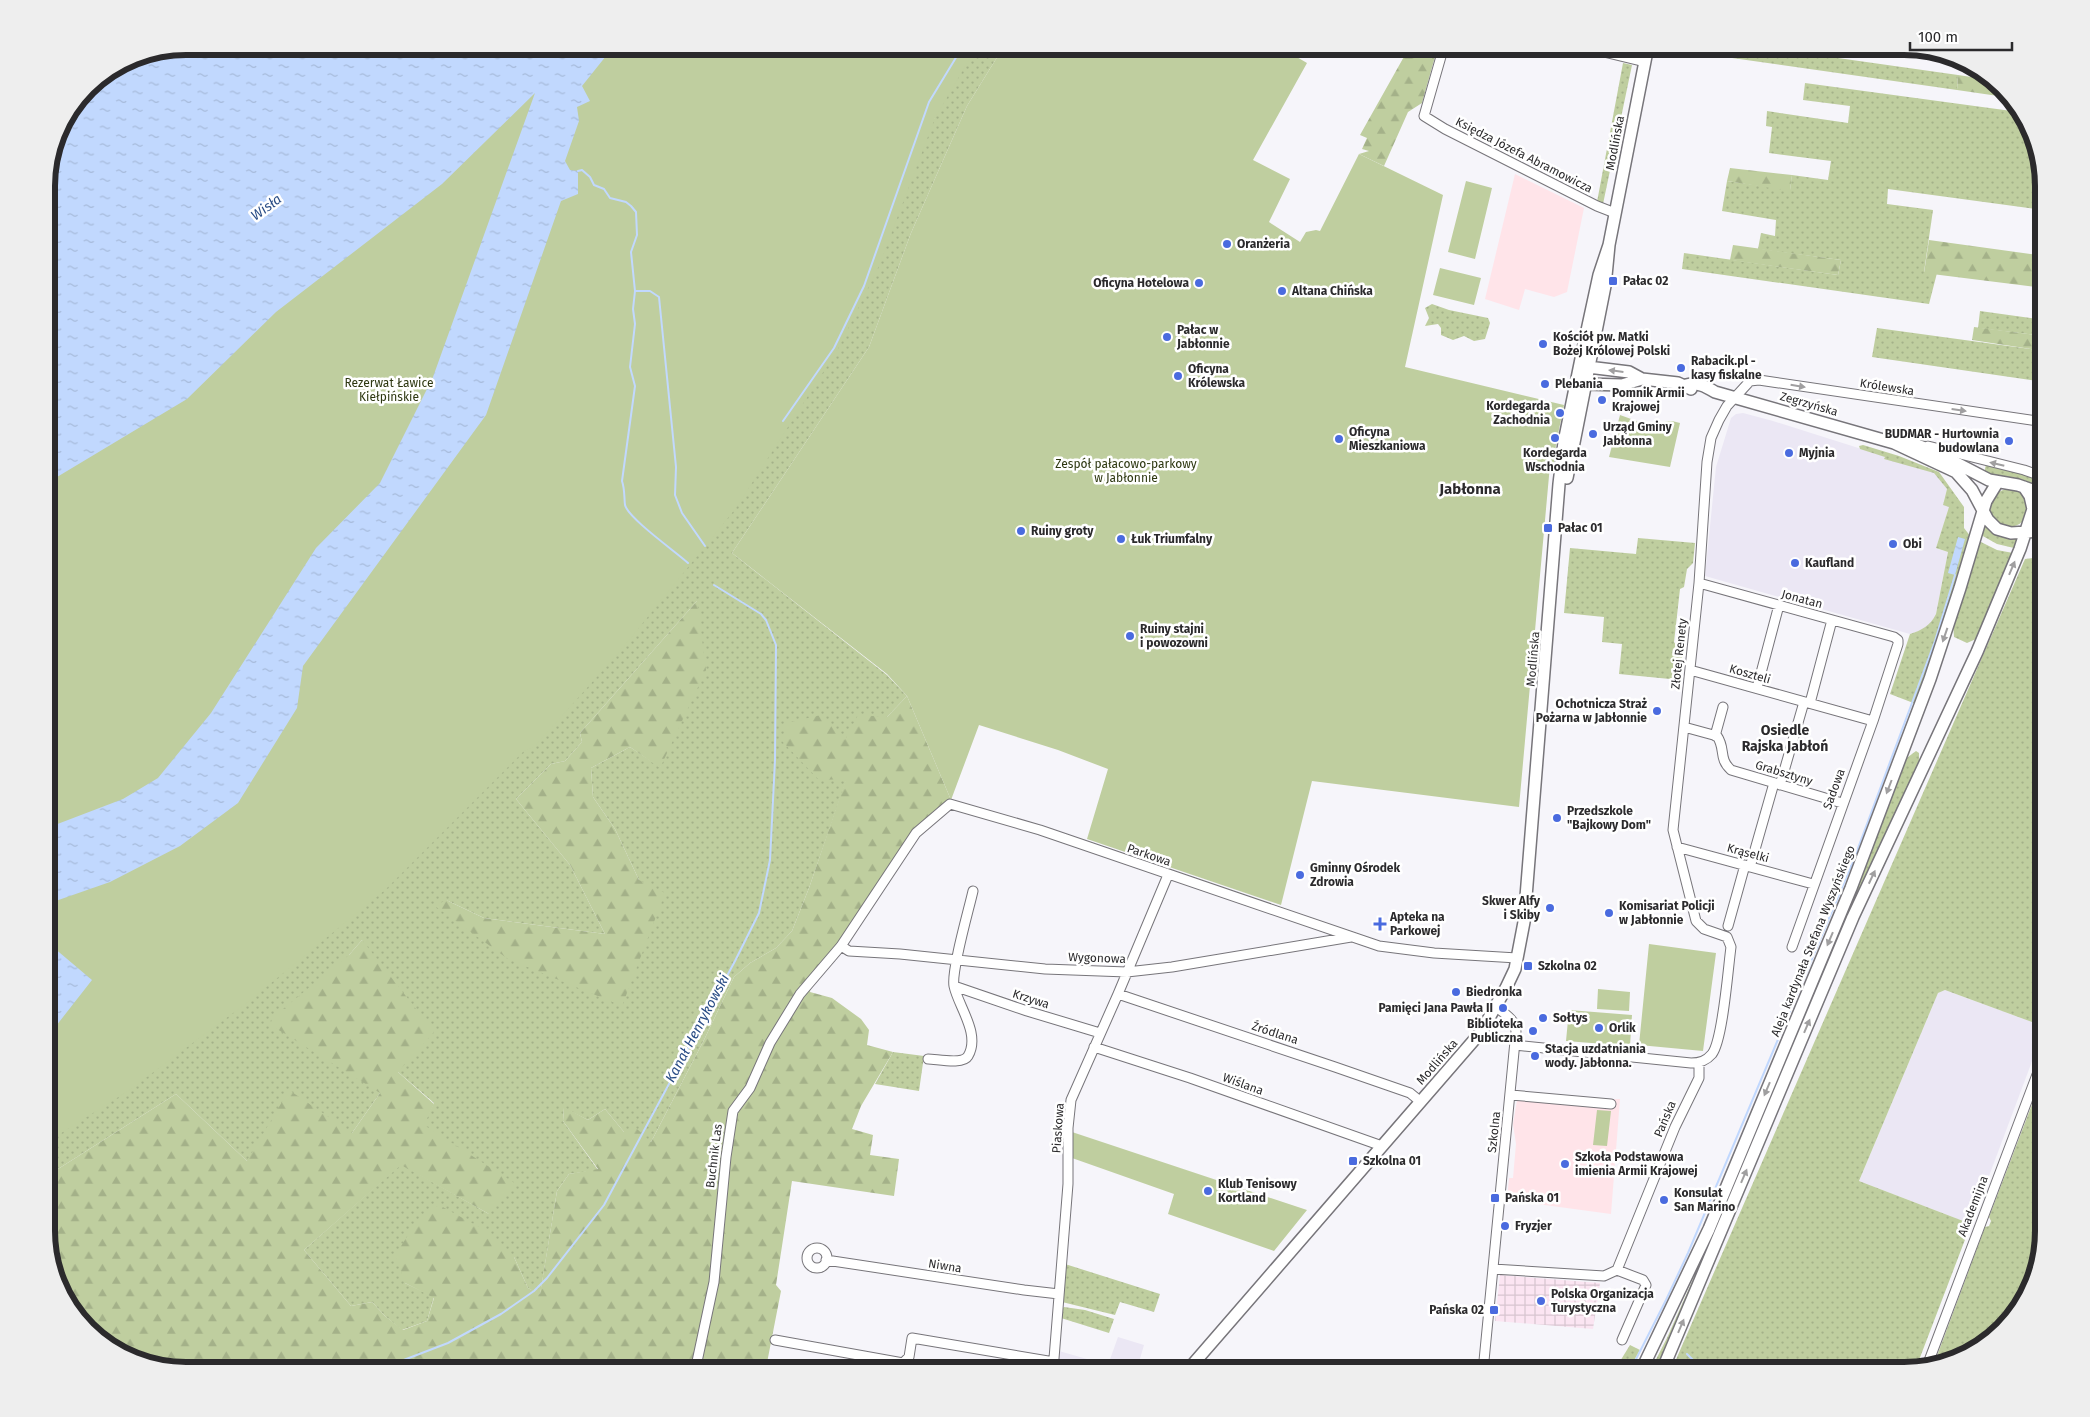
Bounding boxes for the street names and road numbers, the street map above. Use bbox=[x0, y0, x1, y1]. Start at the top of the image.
street label: Księdza Józefa Abramowicza bbox=[1453, 114, 1595, 196]
street label: Modlińska bbox=[1603, 114, 1627, 172]
street label: Królewska bbox=[1859, 376, 1915, 398]
street label: Zegrzyńska bbox=[1778, 389, 1840, 419]
street label: Jonatan bbox=[1780, 587, 1824, 611]
street label: Złotej Renety bbox=[1668, 618, 1690, 690]
street label: Modlińska bbox=[1524, 631, 1542, 687]
street label: Koszteli bbox=[1728, 661, 1772, 687]
street label: Grabsztyny bbox=[1754, 758, 1814, 788]
street label: Sadowa bbox=[1820, 767, 1848, 811]
street label: Parkowa bbox=[1125, 841, 1173, 869]
street label: Krąselki bbox=[1725, 841, 1771, 865]
street label: Aleja kardynała Stefana Wyszyńskiego bbox=[1768, 843, 1858, 1039]
street label: Wygonowa bbox=[1068, 950, 1126, 966]
street label: Krzywa bbox=[1011, 987, 1051, 1011]
street label: Źródlana bbox=[1250, 1018, 1300, 1047]
street label: Modlińska bbox=[1413, 1036, 1461, 1088]
street label: Wiślana bbox=[1221, 1070, 1265, 1098]
street label: Pańska bbox=[1651, 1099, 1679, 1139]
street label: Piaskowa bbox=[1049, 1102, 1067, 1154]
street label: Szkolna bbox=[1485, 1110, 1503, 1154]
street label: Buchnik Las bbox=[703, 1123, 725, 1189]
street label: Akademijna bbox=[1955, 1174, 1991, 1238]
street label: Niwna bbox=[927, 1256, 963, 1276]

